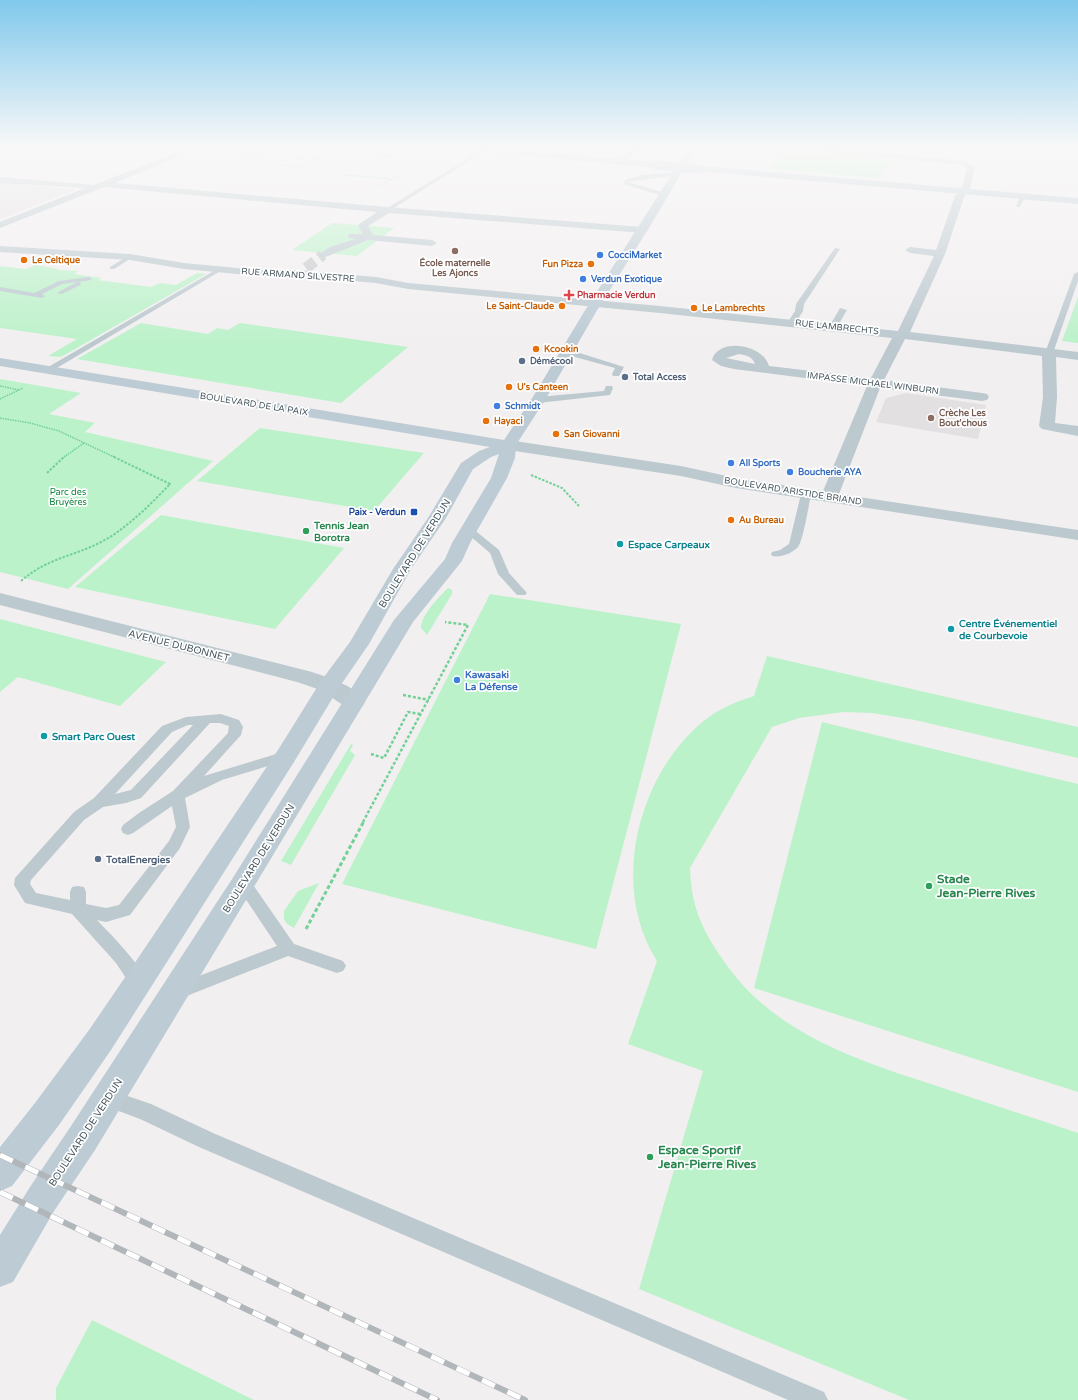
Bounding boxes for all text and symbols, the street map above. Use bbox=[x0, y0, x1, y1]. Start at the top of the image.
marker: École maternelle Les Ajoncs bbox=[450, 246, 460, 256]
marker: CocciMarket bbox=[595, 250, 605, 260]
place label: CocciMarket bbox=[608, 250, 662, 261]
marker: Le Celtique bbox=[19, 255, 29, 265]
place label: Le Celtique bbox=[32, 255, 80, 266]
place label: École maternelle Les Ajoncs bbox=[420, 257, 490, 279]
place label: Fun Pizza bbox=[542, 259, 583, 270]
marker: Fun Pizza bbox=[586, 259, 596, 269]
street label: RUE ARMAND SILVESTRE bbox=[241, 266, 355, 285]
marker: Verdun Exotique bbox=[578, 274, 588, 284]
place label: Verdun Exotique bbox=[591, 274, 662, 285]
marker: Pharmacie Verdun bbox=[564, 290, 574, 300]
place label: Pharmacie Verdun bbox=[577, 290, 656, 301]
place label: Le Saint-Claude bbox=[486, 301, 554, 312]
marker: Le Saint-Claude bbox=[557, 301, 567, 311]
marker: Le Lambrechts bbox=[689, 303, 699, 313]
place label: Le Lambrechts bbox=[702, 303, 766, 314]
street label: RUE LAMBRECHTS bbox=[795, 318, 880, 337]
marker: Kcookin bbox=[531, 344, 541, 354]
place label: Kcookin bbox=[544, 344, 578, 355]
marker: Démécool bbox=[517, 356, 527, 366]
place label: Démécool bbox=[530, 356, 573, 367]
street label: IMPASSE MICHAEL WINBURN bbox=[806, 370, 939, 397]
marker: Total Access bbox=[620, 372, 630, 382]
place label: Total Access bbox=[632, 372, 687, 383]
marker: U's Canteen bbox=[504, 382, 514, 392]
place label: U's Canteen bbox=[517, 382, 568, 393]
street label: BOULEVARD DE LA PAIX bbox=[199, 391, 309, 418]
marker: Schmidt bbox=[492, 401, 502, 411]
place label: Schmidt bbox=[505, 401, 541, 412]
place label: Crèche Les Bout'chous bbox=[939, 408, 988, 429]
marker: Crèche Les Bout'chous bbox=[926, 413, 936, 423]
marker: Hayaci bbox=[481, 416, 491, 426]
place label: Hayaci bbox=[494, 416, 523, 427]
marker: San Giovanni bbox=[551, 429, 561, 439]
place label: San Giovanni bbox=[564, 429, 620, 440]
marker: All Sports bbox=[726, 458, 736, 468]
place label: All Sports bbox=[739, 458, 781, 469]
marker: Boucherie AYA bbox=[785, 467, 795, 477]
place label: Boucherie AYA bbox=[798, 467, 862, 478]
street label: BOULEVARD ARISTIDE BRIAND bbox=[723, 475, 863, 508]
park label: Parc des Bruyères bbox=[49, 487, 87, 508]
street label: BOULEVARD DE VERDUN bbox=[376, 497, 453, 610]
place label: Paix - Verdun bbox=[349, 507, 406, 518]
marker: Paix - Verdun bbox=[409, 507, 419, 517]
marker: Au Bureau bbox=[726, 515, 736, 525]
place label: Au Bureau bbox=[739, 515, 784, 526]
place label: Tennis Jean Borotra bbox=[313, 520, 369, 544]
marker: Tennis Jean Borotra bbox=[301, 526, 311, 536]
marker: Espace Carpeaux bbox=[615, 539, 625, 549]
place label: Espace Carpeaux bbox=[628, 539, 711, 551]
place label: Centre Événementiel de Courbevoie bbox=[959, 618, 1057, 642]
marker: Centre Événementiel de Courbevoie bbox=[946, 624, 956, 634]
street label: AVENUE DUBONNET bbox=[127, 628, 230, 664]
place label: Kawasaki La Défense bbox=[465, 669, 518, 693]
marker: Kawasaki La Défense bbox=[452, 675, 462, 685]
marker: Smart Parc Ouest bbox=[39, 731, 49, 741]
place label: Smart Parc Ouest bbox=[52, 731, 135, 743]
street label: BOULEVARD DE VERDUN bbox=[220, 802, 297, 915]
marker: TotalEnergies bbox=[93, 854, 103, 864]
place label: TotalEnergies bbox=[105, 854, 171, 866]
place label: Stade Jean-Pierre Rives bbox=[936, 872, 1036, 900]
marker: Stade Jean-Pierre Rives bbox=[924, 881, 934, 891]
street label: BOULEVARD DE VERDUN bbox=[46, 1076, 125, 1189]
place label: Espace Sportif Jean-Pierre Rives bbox=[657, 1143, 757, 1171]
marker: Espace Sportif Jean-Pierre Rives bbox=[645, 1152, 655, 1162]

